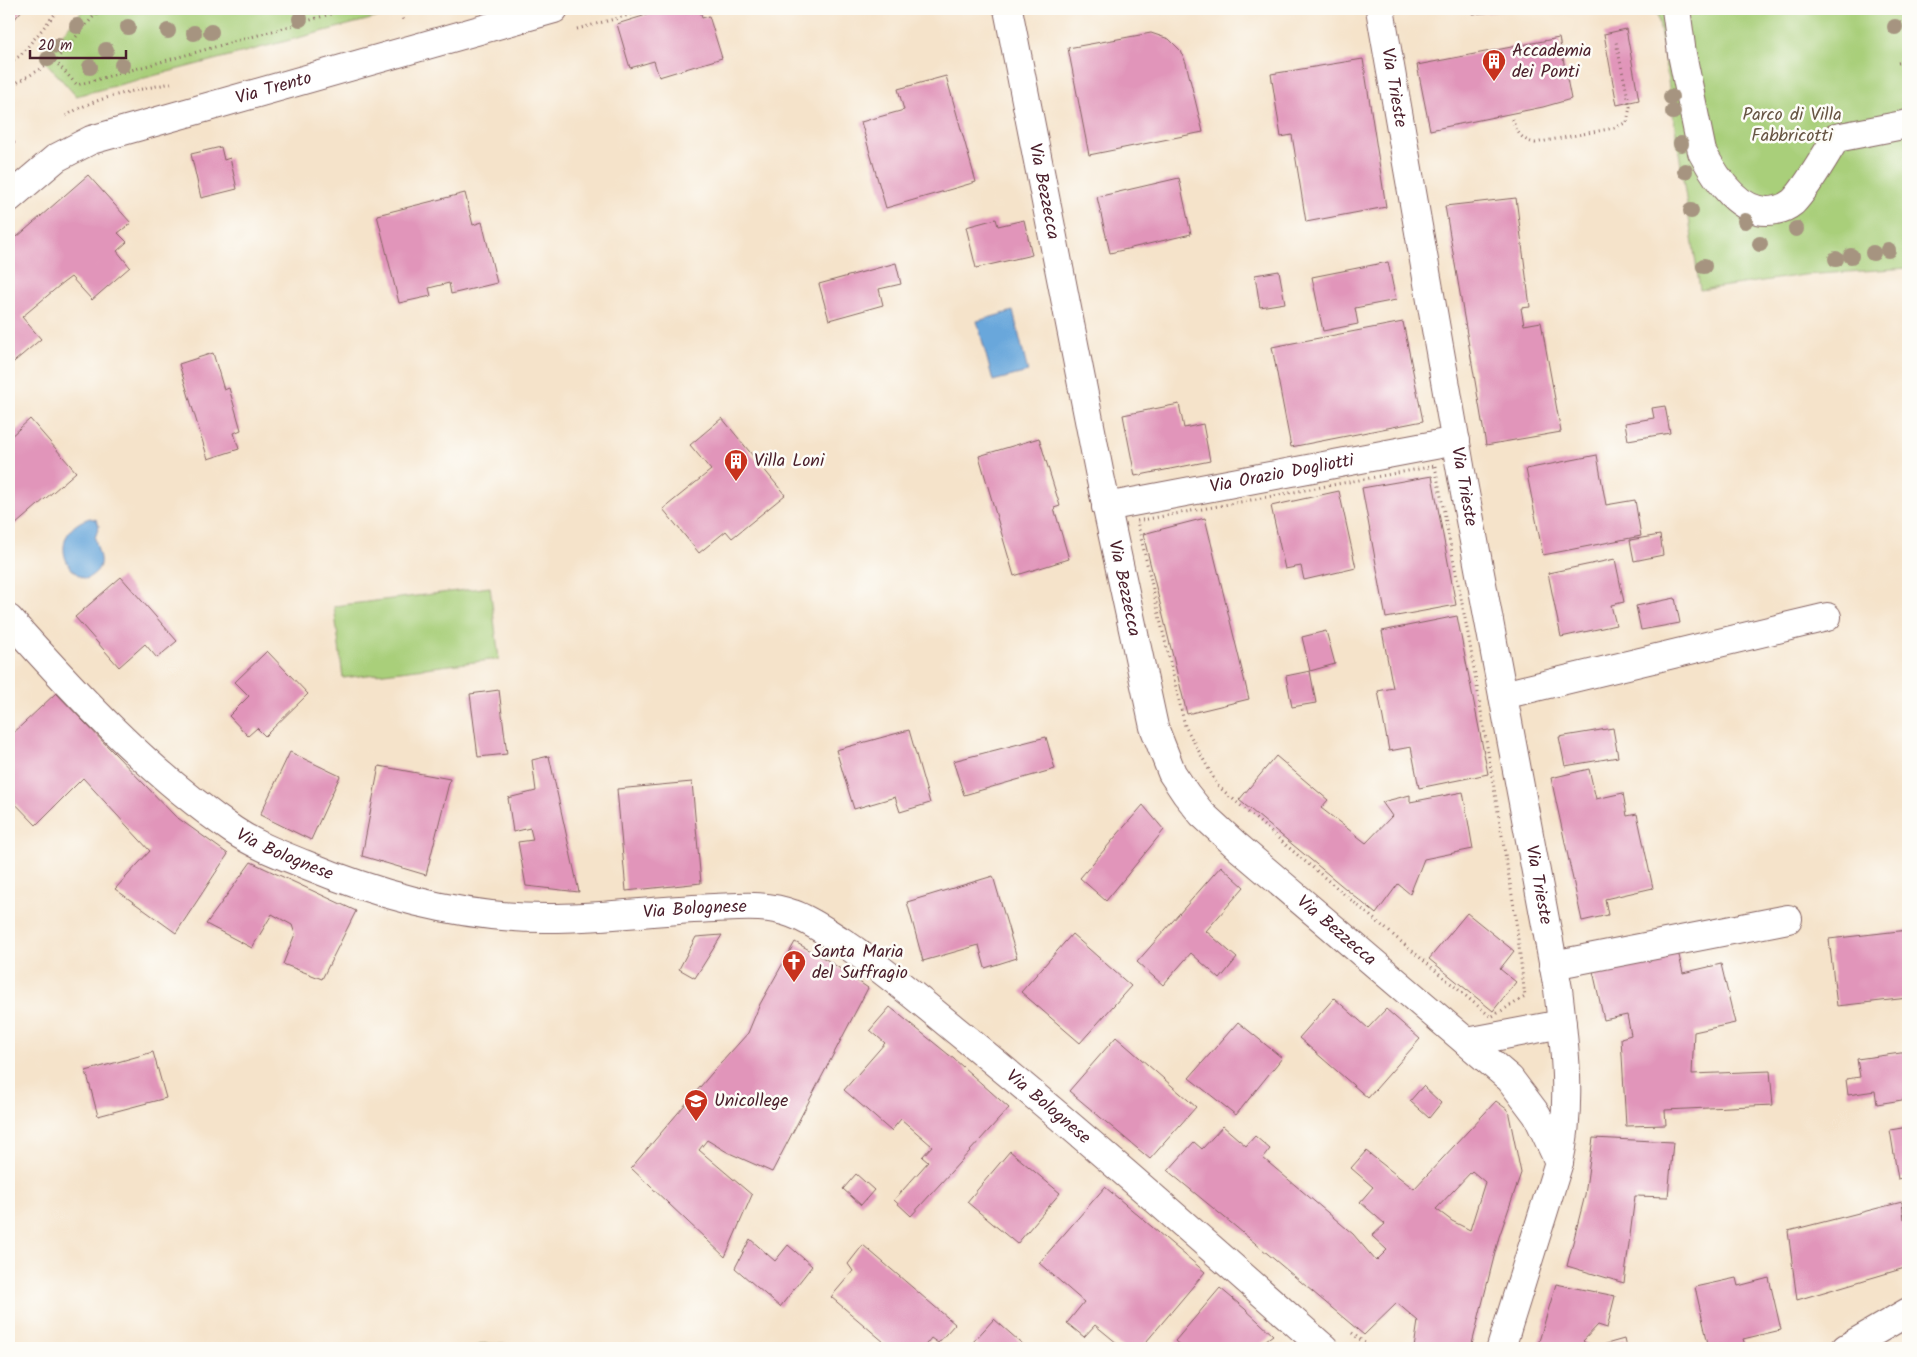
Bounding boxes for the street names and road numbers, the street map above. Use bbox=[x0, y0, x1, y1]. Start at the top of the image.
street label: Via Trieste bbox=[1373, 46, 1415, 130]
street label: Via Trento bbox=[232, 64, 315, 113]
street label: Via Bezzecca bbox=[1020, 141, 1068, 242]
street label: Via Trieste bbox=[1442, 445, 1485, 529]
street label: Via Orazio Dogliotti bbox=[1207, 446, 1357, 502]
street label: Via Bezzecca bbox=[1100, 538, 1149, 639]
street label: Via Bolognese bbox=[230, 821, 338, 889]
street label: Via Trieste bbox=[1517, 843, 1560, 927]
street label: Via Bezzecca bbox=[1290, 888, 1383, 974]
street label: Via Bolognese bbox=[642, 892, 747, 927]
street label: Via Bolognese bbox=[999, 1063, 1097, 1152]

